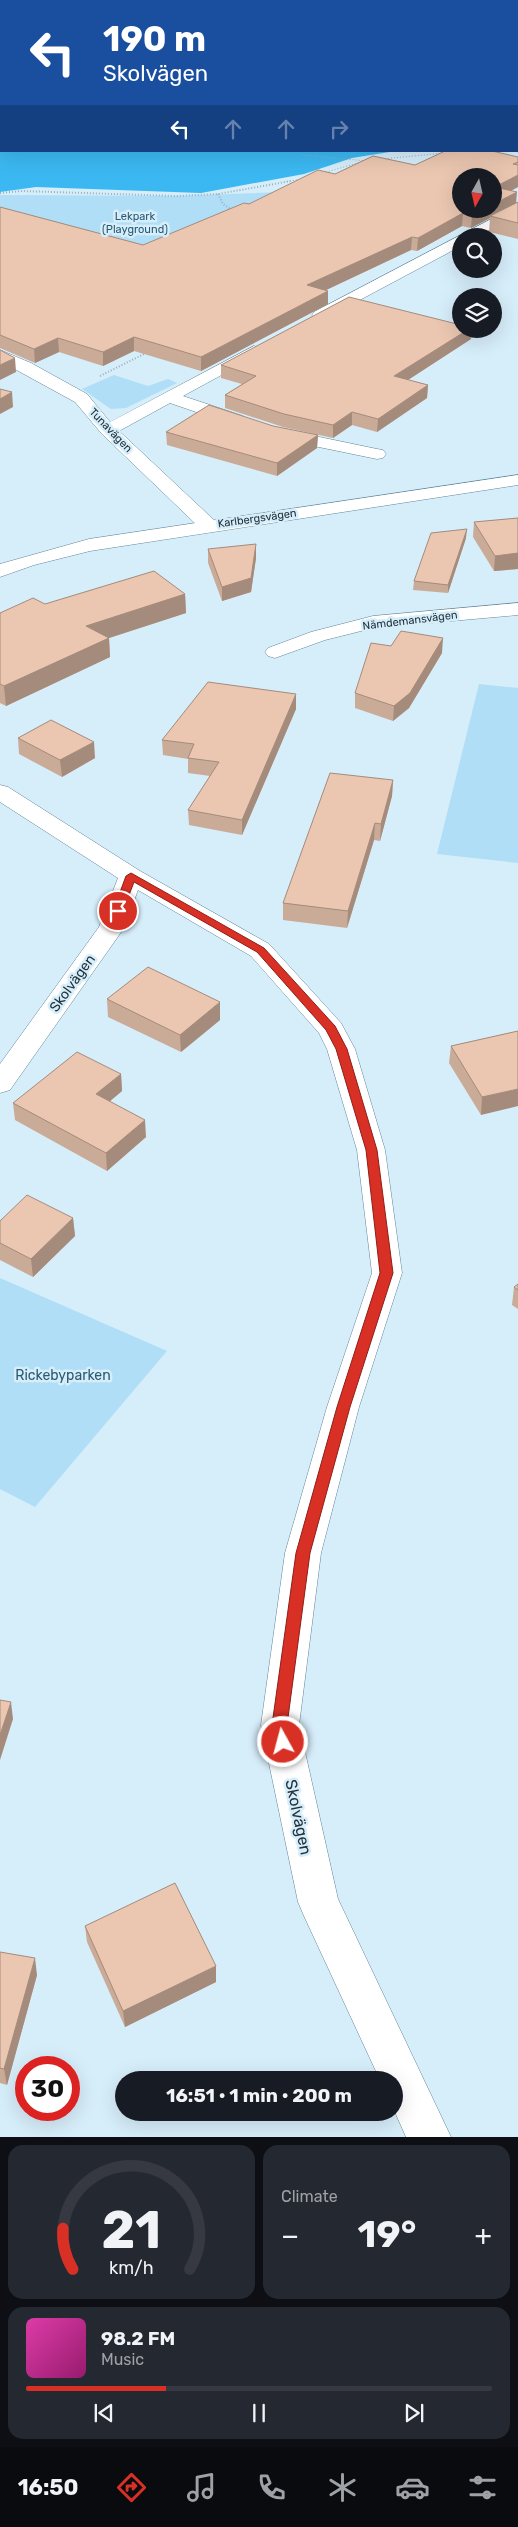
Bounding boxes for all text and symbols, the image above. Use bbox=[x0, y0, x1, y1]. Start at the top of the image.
text: 190 m bbox=[103, 18, 206, 60]
icon: left bbox=[20, 20, 85, 85]
text: Skolvägen bbox=[103, 60, 208, 87]
icon: left bbox=[166, 115, 194, 143]
icon: ahead bbox=[219, 115, 247, 143]
icon: ahead bbox=[272, 115, 300, 143]
icon: right bbox=[325, 115, 353, 143]
north arrow bbox=[452, 168, 502, 218]
map controls bbox=[452, 168, 502, 338]
park label: Lekpark (Playground) bbox=[102, 210, 168, 236]
button: search bbox=[452, 228, 502, 278]
button: layers bbox=[452, 288, 502, 338]
street label: Tunavägen bbox=[86, 406, 135, 455]
street label: Karlbergsvägen bbox=[217, 507, 297, 530]
street label: Nämdemansvägen bbox=[362, 608, 458, 633]
pin bbox=[97, 890, 139, 932]
icon: arrive bbox=[104, 897, 132, 925]
street label: Skolvägen bbox=[46, 951, 99, 1015]
park label: Rickebyparken bbox=[15, 1367, 111, 1384]
position arrow bbox=[256, 1715, 308, 1767]
street label: Skolvägen bbox=[281, 1778, 316, 1856]
speed limit sign: 30 bbox=[15, 2056, 80, 2121]
text: 16:51 · 1 min · 200 m bbox=[166, 2084, 352, 2107]
text: Climate bbox=[281, 2187, 338, 2206]
text: 21 bbox=[102, 2199, 161, 2261]
text: 19° bbox=[357, 2211, 416, 2257]
text: − bbox=[281, 2219, 299, 2252]
text: + bbox=[475, 2219, 492, 2252]
text: km/h bbox=[109, 2257, 154, 2278]
text: 98.2 FM bbox=[101, 2327, 175, 2350]
text: Music bbox=[101, 2350, 144, 2369]
icon: previous bbox=[90, 2399, 118, 2427]
icon: pause bbox=[245, 2399, 273, 2427]
icon: next bbox=[400, 2399, 428, 2427]
icon: directions bbox=[114, 2470, 149, 2505]
icon: music bbox=[184, 2470, 219, 2505]
icon: phone bbox=[254, 2470, 289, 2505]
icon: climate bbox=[325, 2470, 360, 2505]
icon: car bbox=[395, 2470, 430, 2505]
icon: filters bbox=[465, 2470, 500, 2505]
text: 16:50 bbox=[18, 2474, 79, 2501]

